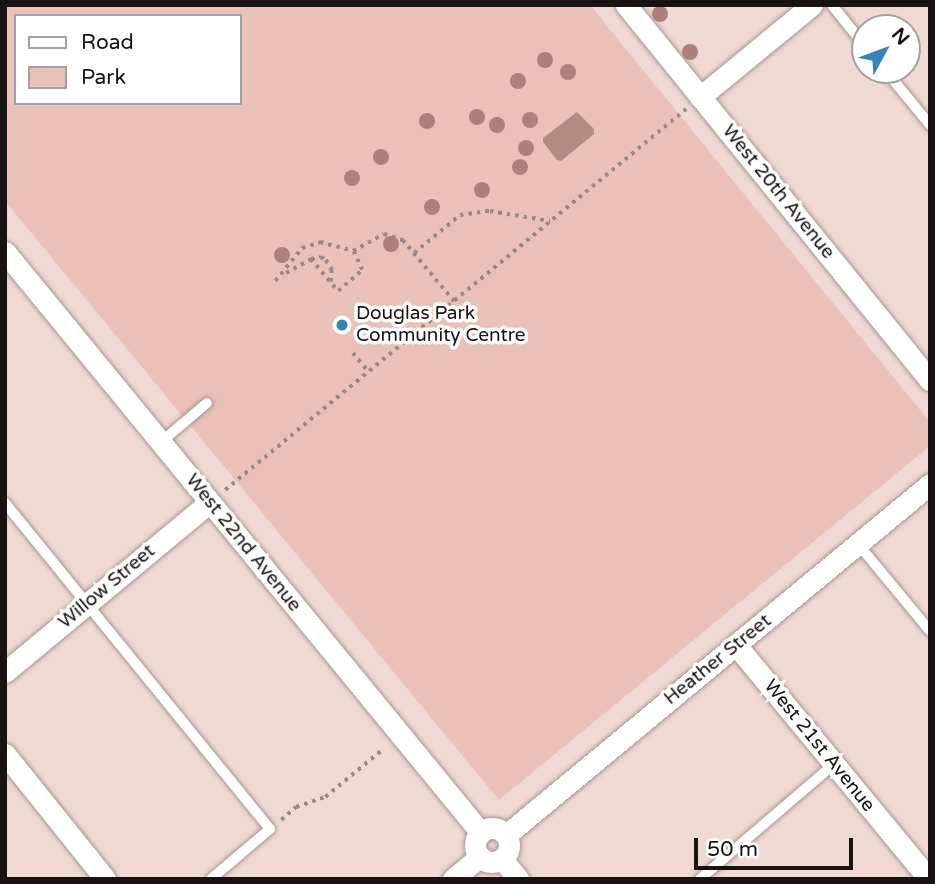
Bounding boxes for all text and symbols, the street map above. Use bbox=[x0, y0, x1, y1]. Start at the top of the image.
legend bbox=[14, 14, 242, 105]
north arrow bbox=[851, 14, 921, 84]
text: N bbox=[887, 24, 914, 50]
text: Road bbox=[81, 30, 134, 55]
text: Park bbox=[81, 65, 126, 90]
street label: West 20th Avenue bbox=[717, 120, 839, 264]
place label: Douglas Park Community Centre bbox=[356, 303, 525, 347]
marker: Douglas Park Community Centre bbox=[334, 317, 350, 333]
street label: West 22nd Avenue bbox=[180, 469, 306, 617]
street label: Willow Street bbox=[54, 540, 160, 634]
street label: Heather Street bbox=[660, 610, 776, 710]
street label: West 21st Avenue bbox=[759, 675, 879, 817]
scale bar bbox=[697, 824, 856, 868]
text: 50 m bbox=[707, 837, 758, 862]

